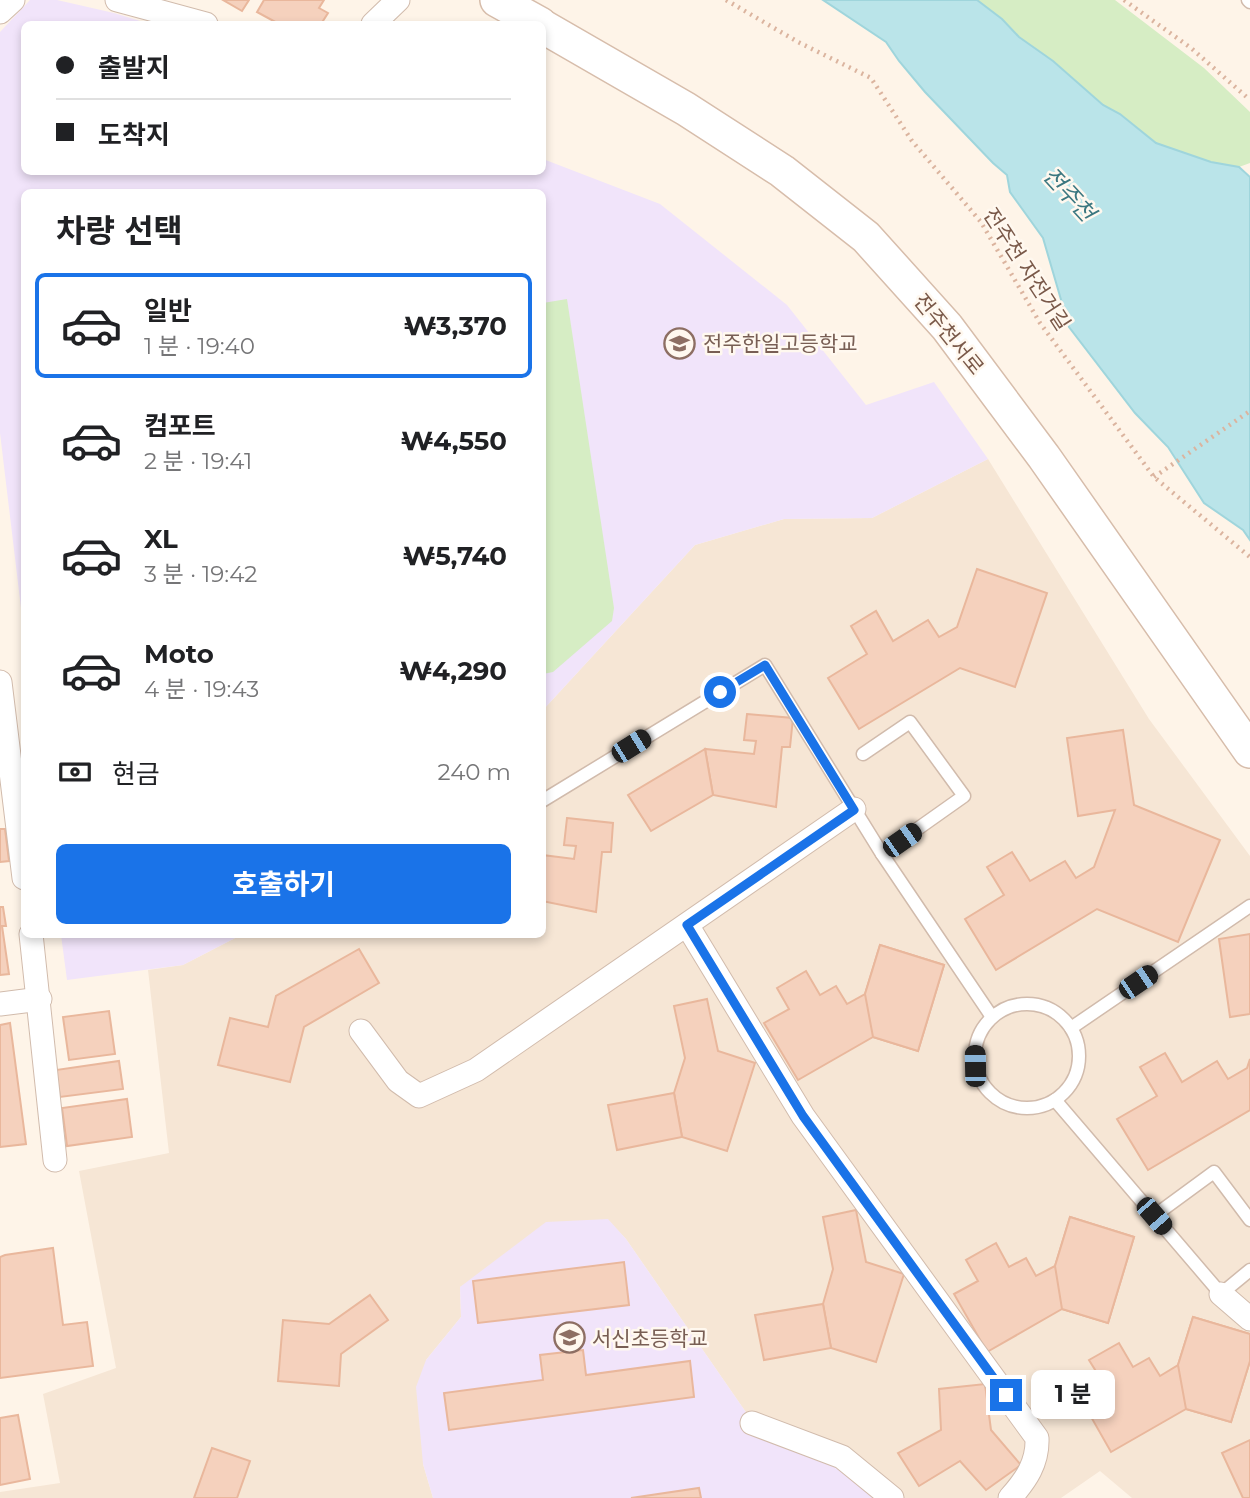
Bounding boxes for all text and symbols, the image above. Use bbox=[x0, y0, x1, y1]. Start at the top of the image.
text: 출발지 bbox=[98, 52, 170, 84]
text: 도착지 bbox=[98, 119, 170, 151]
water label: 전주천 bbox=[1037, 161, 1103, 229]
street label: 전주천 자전거길 bbox=[978, 203, 1076, 335]
text: 차량 선택 bbox=[56, 211, 183, 250]
street label: 전주천서로 bbox=[909, 289, 989, 379]
icon: car bbox=[60, 294, 123, 357]
text: 일반 bbox=[144, 295, 192, 327]
text: ₩3,370 bbox=[404, 310, 507, 342]
school or university icon: 전주한일고등학교 bbox=[663, 326, 697, 360]
place label: 전주한일고등학교 bbox=[703, 331, 858, 356]
text: 1 분 · 19:40 bbox=[144, 332, 255, 360]
icon: car bbox=[60, 409, 123, 472]
text: 컴포트 bbox=[144, 410, 216, 442]
text: ₩4,550 bbox=[401, 425, 507, 457]
text: 2 분 · 19:41 bbox=[144, 447, 252, 475]
text: XL bbox=[144, 523, 178, 555]
icon: car bbox=[60, 524, 123, 587]
text: ₩5,740 bbox=[403, 540, 507, 572]
text: 3 분 · 19:42 bbox=[144, 560, 257, 588]
text: Moto bbox=[144, 638, 214, 670]
icon: car bbox=[60, 639, 123, 702]
text: ₩4,290 bbox=[400, 655, 507, 687]
text: 4 분 · 19:43 bbox=[144, 675, 259, 703]
route start bbox=[704, 676, 736, 708]
car bbox=[608, 726, 655, 766]
icon: cash bbox=[56, 753, 94, 791]
text: 현금 bbox=[112, 758, 160, 790]
text: 240 m bbox=[438, 758, 511, 786]
car bbox=[879, 819, 926, 861]
button: 호출하기 bbox=[56, 844, 511, 924]
car bbox=[1115, 962, 1162, 1002]
car bbox=[965, 1045, 986, 1087]
car bbox=[1133, 1193, 1176, 1239]
school or university icon: 서신초등학교 bbox=[552, 1321, 586, 1355]
place label: 서신초등학교 bbox=[592, 1326, 708, 1351]
callout: 1 분 bbox=[1030, 1370, 1114, 1420]
route end bbox=[990, 1379, 1022, 1411]
text: 1 분 bbox=[1055, 1380, 1091, 1408]

